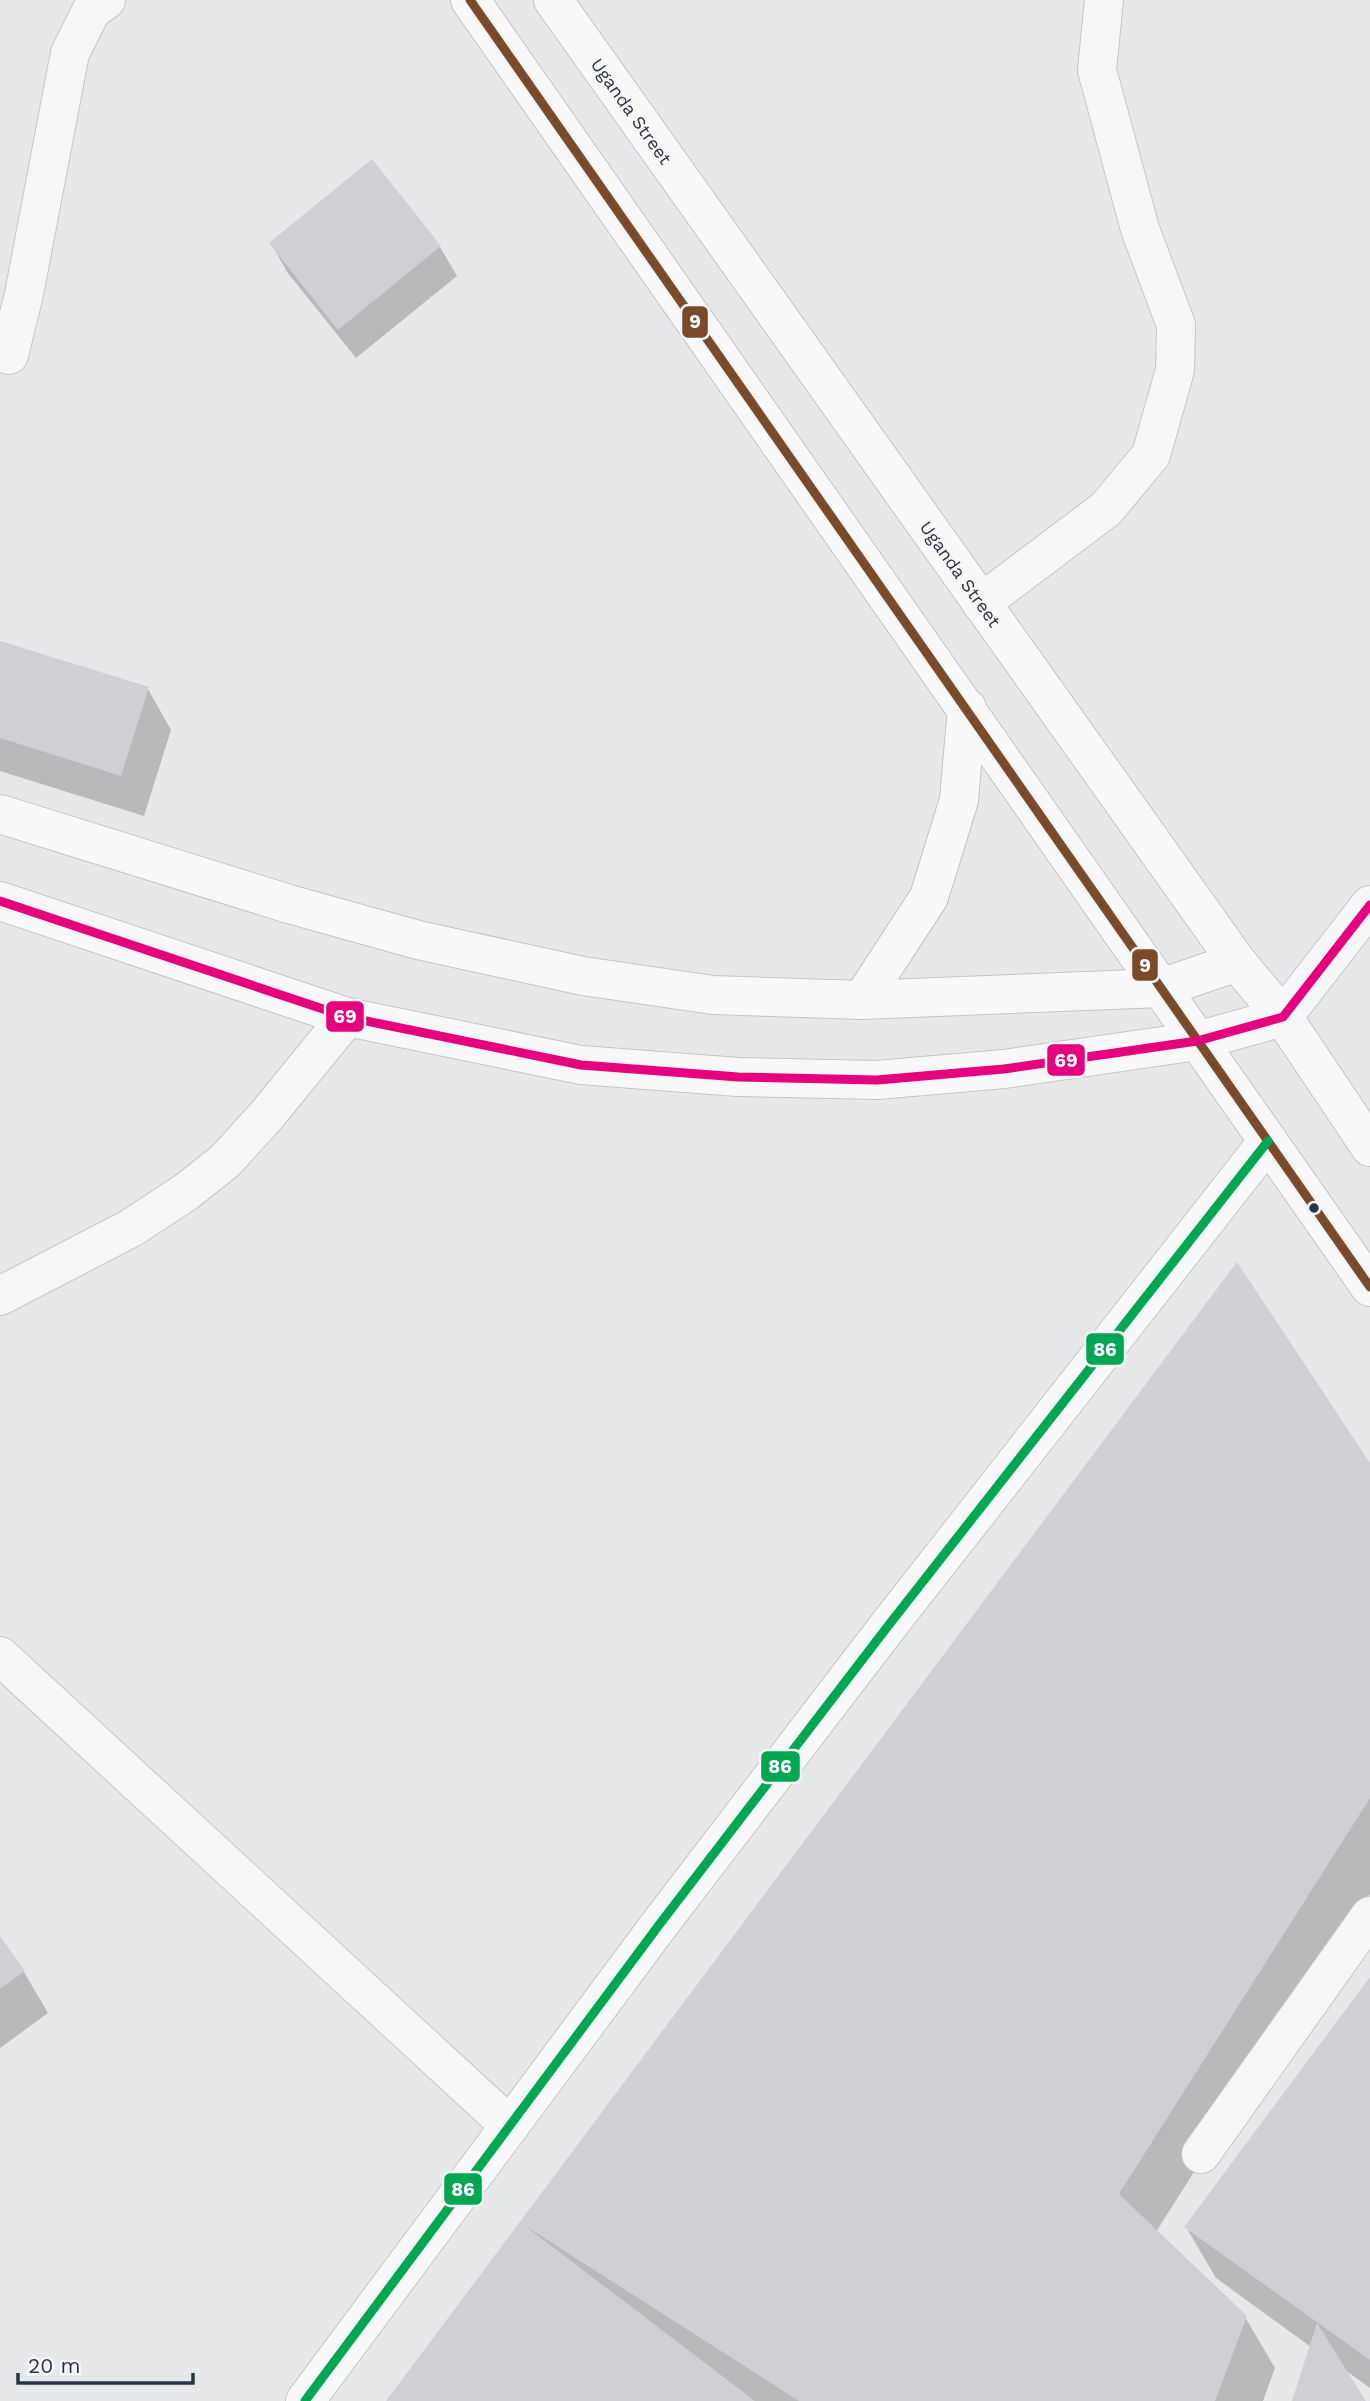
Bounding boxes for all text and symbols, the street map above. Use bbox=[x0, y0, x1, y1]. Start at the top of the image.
street label: Uganda Street bbox=[587, 54, 677, 168]
line badge: 9 bbox=[681, 305, 709, 339]
text: 9 bbox=[689, 310, 701, 333]
street label: Uganda Street bbox=[916, 517, 1006, 631]
line badge: 9 bbox=[1131, 948, 1159, 982]
text: 9 bbox=[1139, 954, 1151, 977]
line badge: 69 bbox=[325, 1000, 365, 1033]
text: 69 bbox=[333, 1005, 357, 1028]
line badge: 69 bbox=[1046, 1043, 1086, 1077]
text: 69 bbox=[1054, 1049, 1078, 1072]
unlabelled marker bbox=[1307, 1201, 1321, 1215]
line badge: 86 bbox=[1085, 1332, 1125, 1366]
text: 86 bbox=[1093, 1338, 1117, 1361]
line badge: 86 bbox=[760, 1750, 801, 1783]
text: 86 bbox=[768, 1755, 792, 1778]
line badge: 86 bbox=[443, 2172, 483, 2206]
text: 86 bbox=[451, 2178, 475, 2201]
scale bar bbox=[18, 2342, 192, 2386]
text: 20 m bbox=[28, 2353, 80, 2378]

